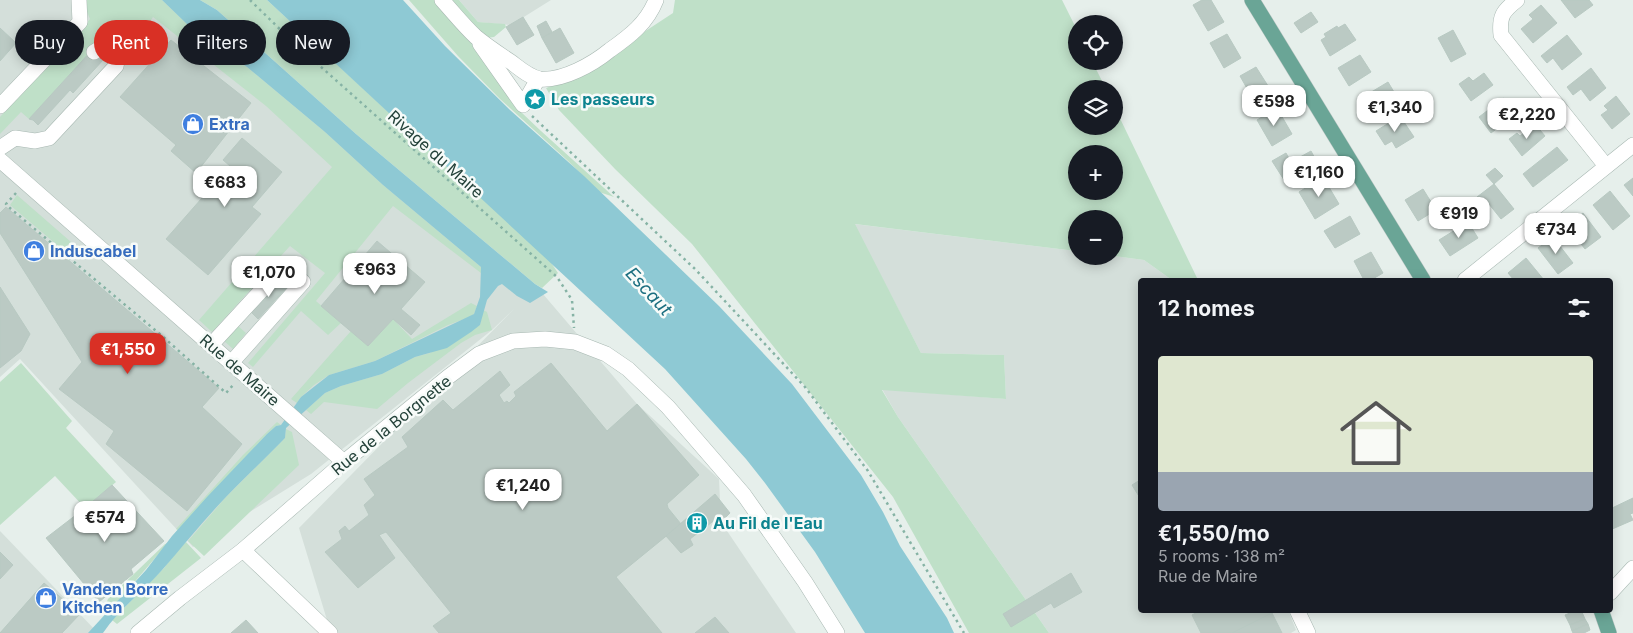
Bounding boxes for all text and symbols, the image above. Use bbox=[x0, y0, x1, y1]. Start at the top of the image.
map controls bbox=[1068, 15, 1123, 265]
button: locate bbox=[1068, 15, 1123, 70]
chip: Buy bbox=[15, 20, 84, 65]
chip: Rent bbox=[94, 20, 168, 65]
chip: Filters bbox=[178, 20, 266, 65]
chip: New bbox=[276, 20, 350, 65]
button: layers bbox=[1068, 80, 1123, 135]
pin: €598 bbox=[1244, 84, 1304, 127]
place icon: Les passeurs bbox=[523, 87, 547, 111]
place label: Les passeurs bbox=[551, 89, 655, 109]
pin: €1,340 bbox=[1354, 90, 1436, 133]
text: €598 bbox=[1253, 91, 1295, 111]
text: €1,340 bbox=[1368, 97, 1422, 117]
pin: €2,220 bbox=[1486, 98, 1568, 140]
text: €2,220 bbox=[1498, 104, 1556, 124]
street label: Rivage du Maire bbox=[384, 106, 488, 202]
shop icon: Extra bbox=[181, 112, 205, 136]
place label: Extra bbox=[209, 114, 250, 134]
button: + bbox=[1068, 145, 1123, 200]
pin: €1,160 bbox=[1278, 156, 1360, 198]
text: €1,160 bbox=[1294, 162, 1344, 182]
pin: €683 bbox=[195, 166, 255, 208]
text: €683 bbox=[204, 172, 246, 192]
pin: €919 bbox=[1429, 196, 1489, 239]
text: €919 bbox=[1440, 203, 1478, 223]
button: − bbox=[1068, 210, 1123, 265]
pin: €734 bbox=[1526, 212, 1586, 255]
text: €734 bbox=[1535, 219, 1577, 239]
shop icon: Induscabel bbox=[22, 239, 46, 263]
place label: Induscabel bbox=[50, 241, 136, 261]
pin: €963 bbox=[345, 252, 405, 295]
pin: €1,070 bbox=[228, 256, 310, 298]
text: €963 bbox=[354, 259, 396, 279]
text: €1,070 bbox=[242, 262, 296, 282]
water label: Escaut bbox=[621, 263, 677, 320]
icon: filters bbox=[1565, 294, 1593, 322]
text: 12 homes bbox=[1158, 296, 1255, 321]
street label: Rue de Maire bbox=[196, 330, 284, 410]
pin: €1,550 bbox=[87, 332, 169, 375]
text: €1,550 bbox=[101, 339, 155, 359]
street label: Rue de la Borgnette bbox=[327, 371, 455, 479]
icon: home bbox=[1331, 388, 1421, 478]
pin: €1,240 bbox=[482, 468, 564, 511]
text: €1,240 bbox=[496, 475, 550, 495]
pin: €574 bbox=[75, 500, 135, 543]
text: €574 bbox=[85, 507, 125, 527]
building icon: Au Fil de l'Eau bbox=[685, 511, 709, 535]
place label: Au Fil de l'Eau bbox=[713, 513, 823, 533]
text: €1,550/mo bbox=[1158, 521, 1270, 546]
text: 5 rooms · 138 m² bbox=[1158, 546, 1285, 566]
text: Rue de Maire bbox=[1158, 566, 1258, 586]
place label: Vanden Borre Kitchen bbox=[62, 579, 168, 617]
shop icon: Vanden Borre Kitchen bbox=[34, 586, 58, 610]

